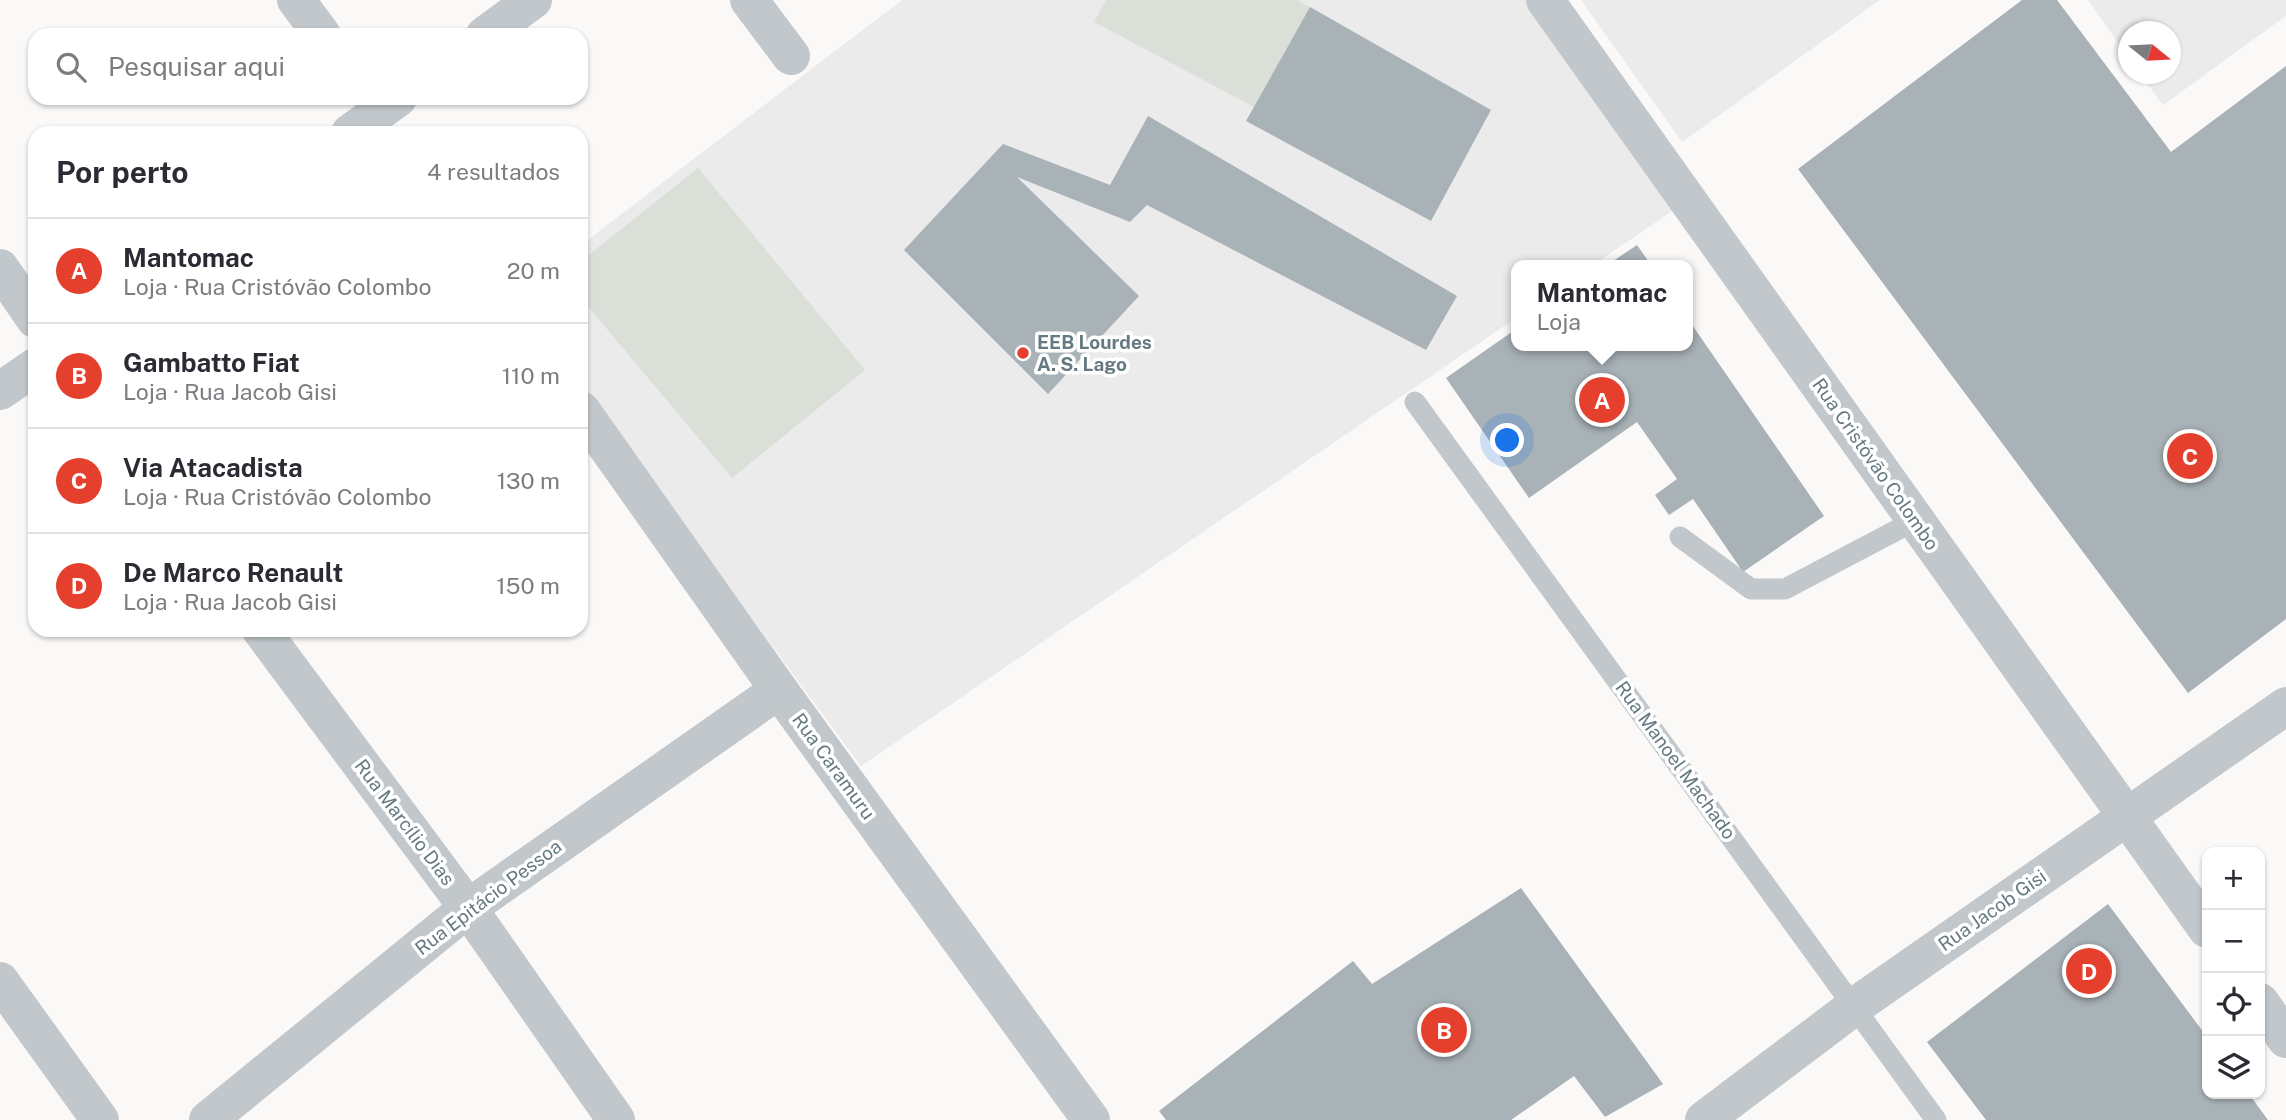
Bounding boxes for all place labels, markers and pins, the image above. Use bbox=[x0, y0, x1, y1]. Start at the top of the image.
place label: EEB Lourdes A. S. Lago bbox=[1037, 331, 1152, 375]
marker: EEB Lourdes A. S. Lago bbox=[1015, 345, 1031, 361]
pin: A bbox=[1579, 374, 1625, 426]
pin: C bbox=[2167, 430, 2213, 482]
pin: D bbox=[2066, 945, 2112, 997]
pin: B bbox=[1421, 1004, 1467, 1056]

